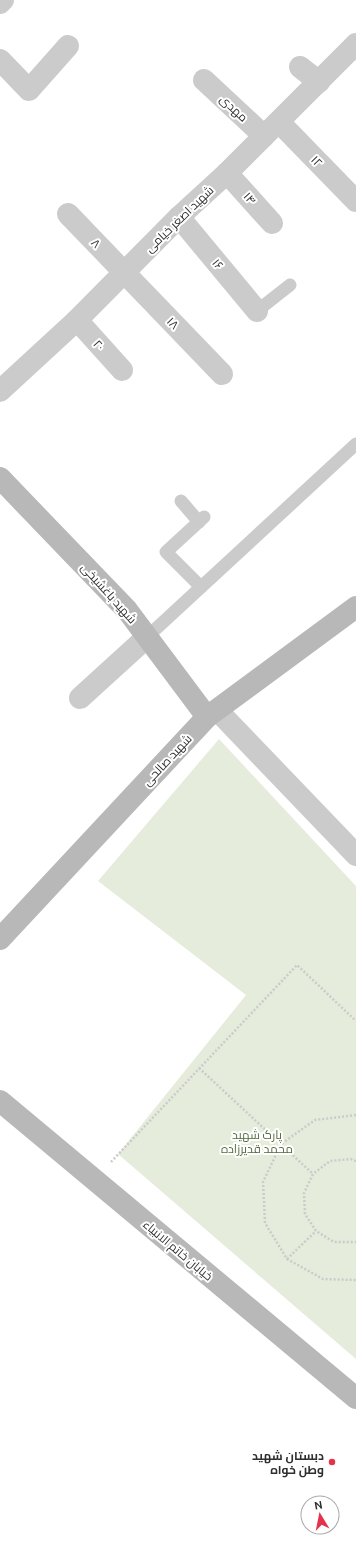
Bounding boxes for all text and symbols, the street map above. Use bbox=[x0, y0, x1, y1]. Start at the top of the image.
street label: مهدی bbox=[217, 92, 250, 125]
street label: ۱۲ bbox=[309, 153, 325, 169]
street label: شهید اصغر خیامی bbox=[142, 183, 216, 256]
street label: ۱۴ bbox=[241, 189, 259, 207]
street label: ۸ bbox=[89, 236, 104, 251]
street label: ۱۶ bbox=[210, 256, 226, 272]
street label: ۱۸ bbox=[164, 314, 182, 332]
street label: ۲۰ bbox=[91, 337, 107, 353]
street label: شهید باغشیخی bbox=[78, 560, 139, 626]
street label: شهید صالحی bbox=[140, 732, 195, 789]
park label: پارک شهید محمد قدیرزاده bbox=[221, 1128, 293, 1156]
street label: خیابان خاتم الانبیاء bbox=[139, 1217, 215, 1284]
place label: دبستان شهید وطن خواه bbox=[252, 1449, 324, 1478]
marker: دبستان شهید وطن خواه bbox=[327, 1457, 337, 1467]
north arrow bbox=[300, 1495, 340, 1535]
text: N bbox=[313, 1499, 323, 1512]

